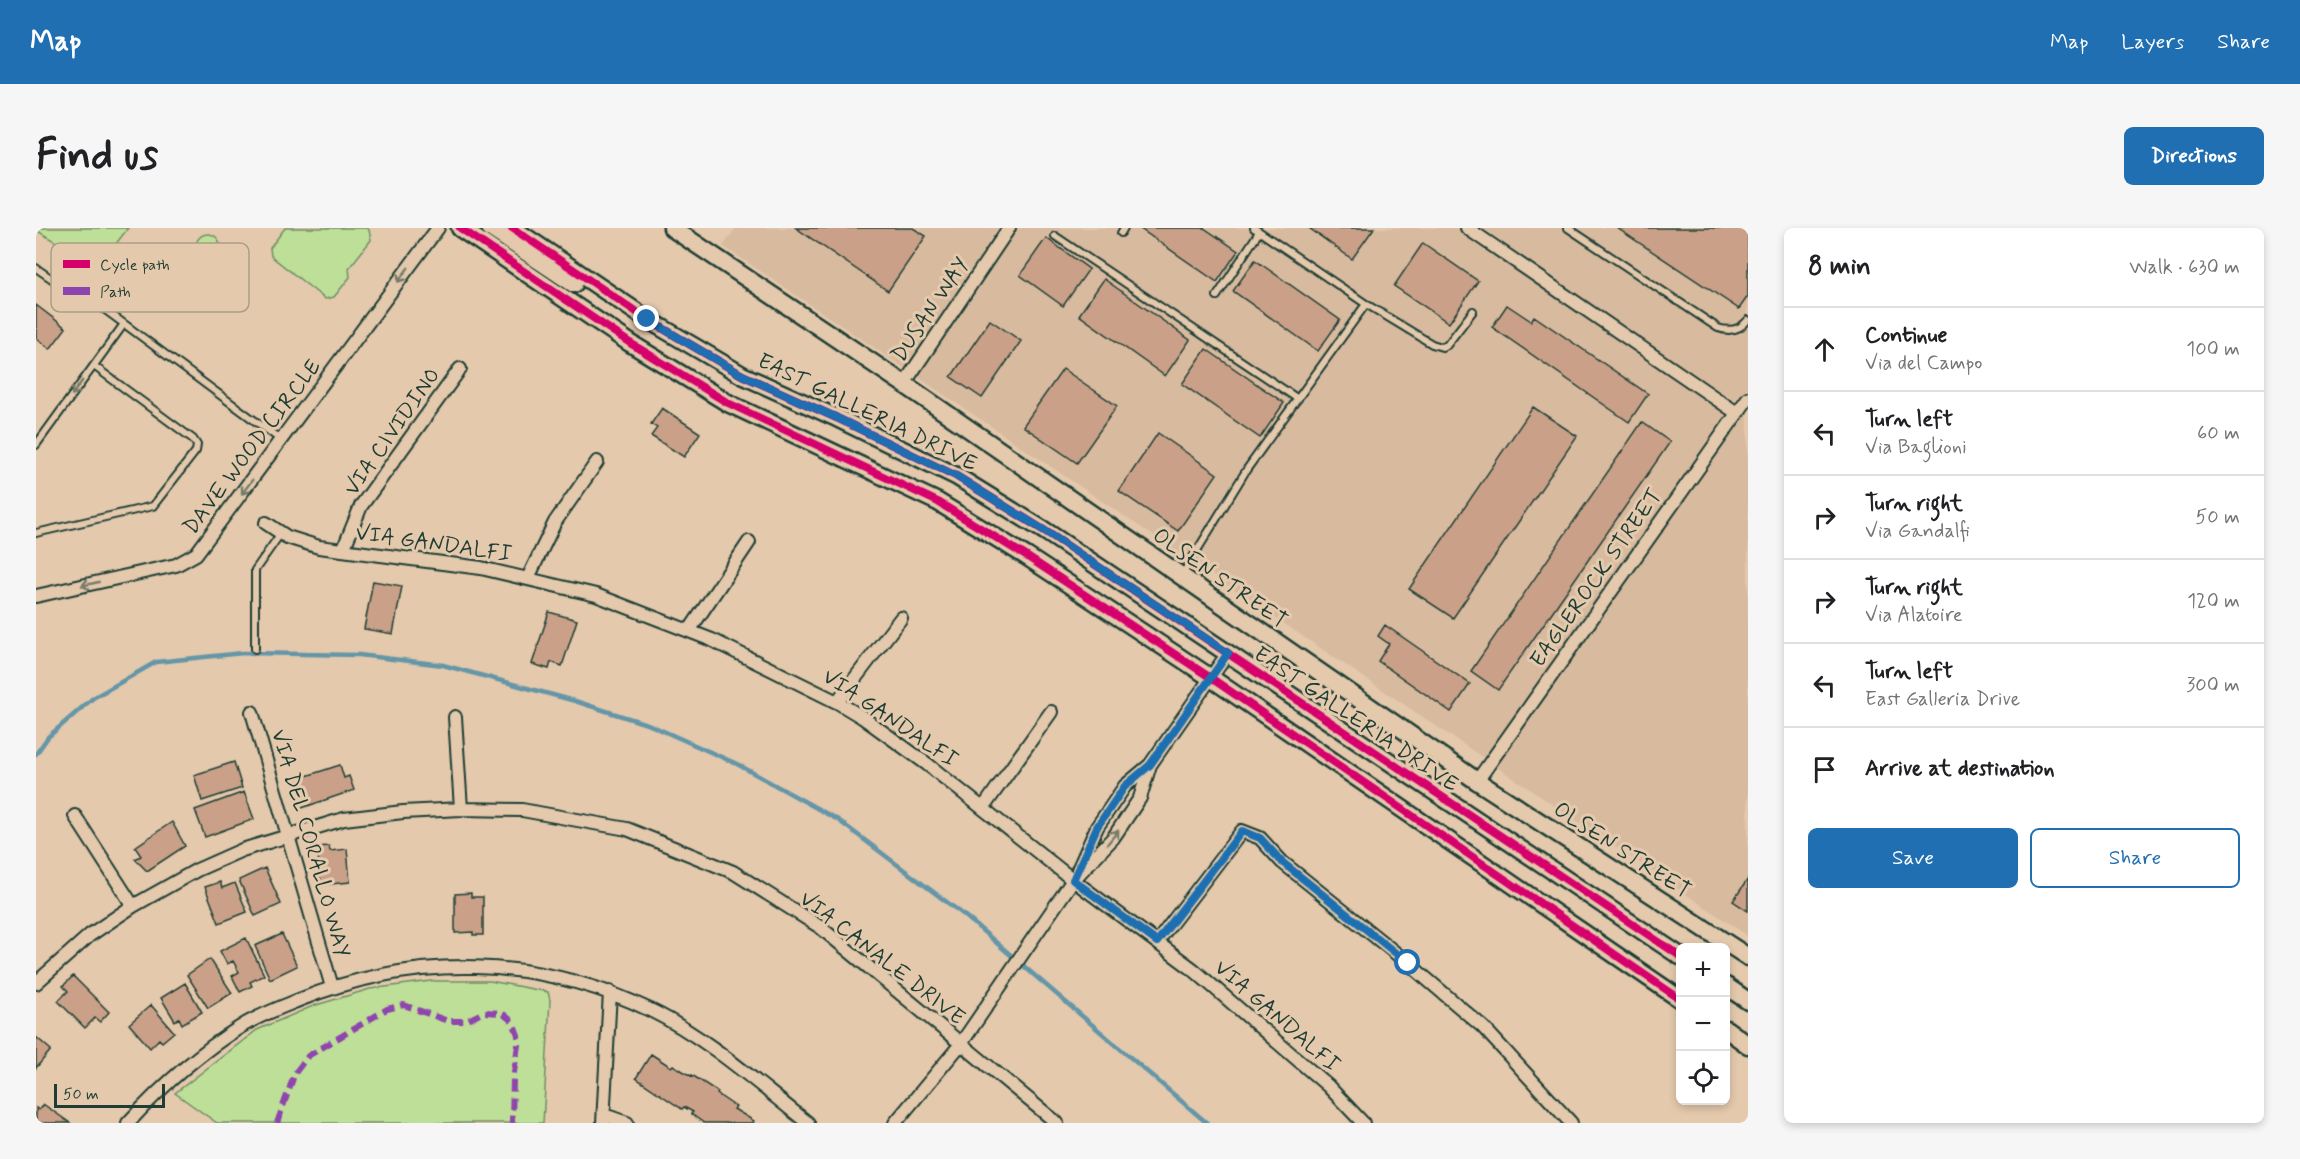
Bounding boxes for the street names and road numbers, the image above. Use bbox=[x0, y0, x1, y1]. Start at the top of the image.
street label: DUSAN WAY bbox=[885, 252, 976, 368]
street label: EAST GALLERIA DRIVE bbox=[753, 347, 982, 478]
street label: DAVE WOOD CIRCLE bbox=[177, 354, 328, 541]
street label: VIA CIVIDINO bbox=[338, 363, 447, 501]
street label: EAGLEROCK STREET bbox=[1524, 483, 1669, 673]
street label: VIA GANDALFI bbox=[354, 519, 514, 569]
street label: OLSEN STREET bbox=[1147, 522, 1293, 636]
street label: EAST GALLERIA DRIVE bbox=[1248, 641, 1464, 799]
street label: VIA GANDALFI bbox=[817, 663, 963, 775]
street label: VIA DEL CORALLO WAY bbox=[264, 726, 356, 961]
street label: OLSEN STREET bbox=[1548, 796, 1696, 906]
street label: VIA CANALE DRIVE bbox=[793, 885, 970, 1032]
street label: VIA GANDALFI bbox=[1208, 954, 1346, 1079]

